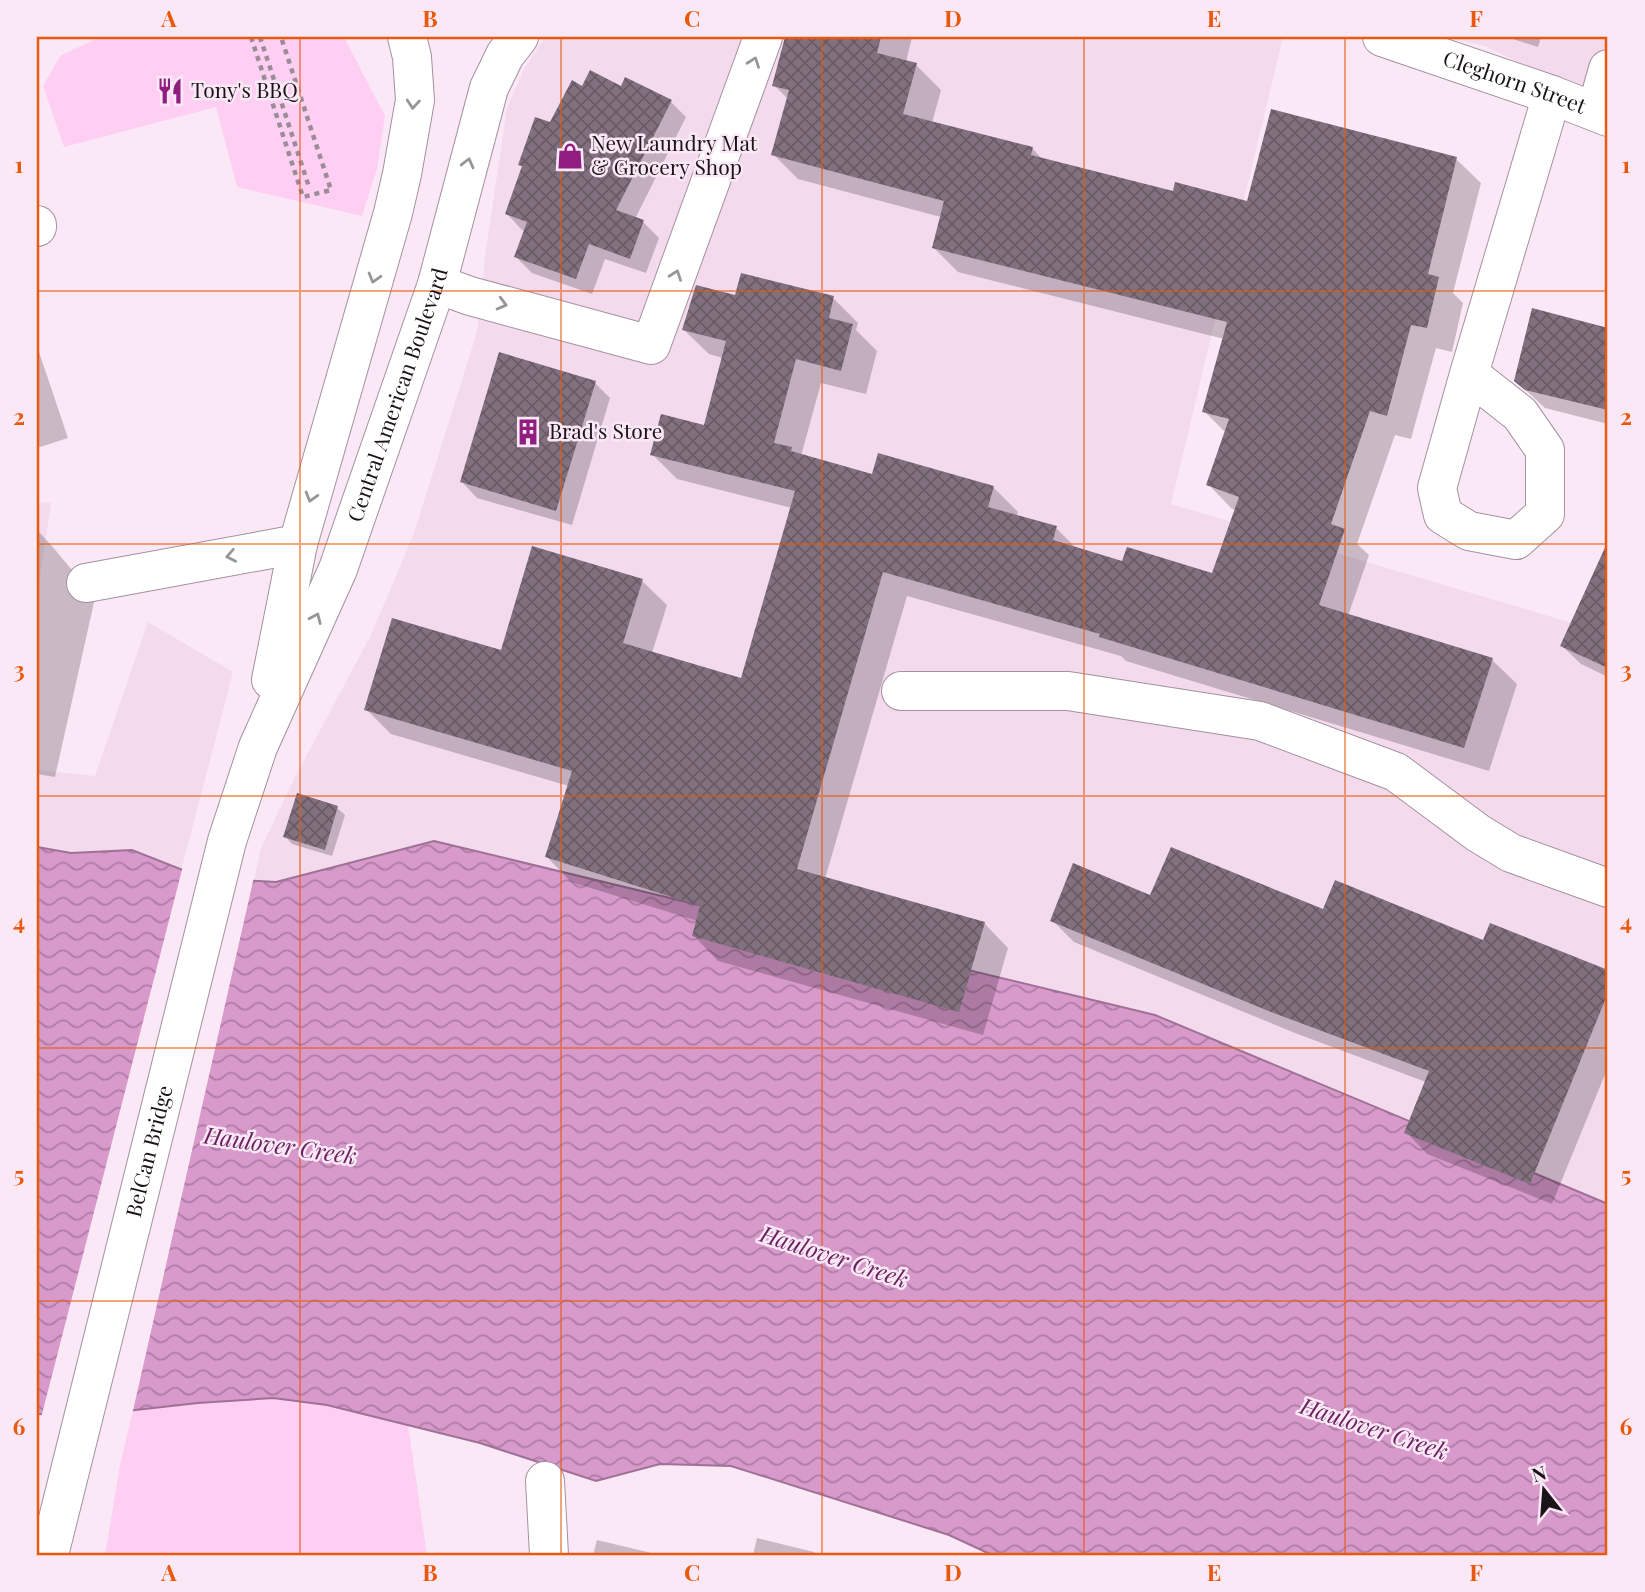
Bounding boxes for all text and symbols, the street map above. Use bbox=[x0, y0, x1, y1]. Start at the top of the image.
text: A bbox=[160, 2, 177, 33]
text: B bbox=[422, 2, 438, 33]
text: C bbox=[684, 2, 700, 33]
text: D bbox=[944, 2, 962, 33]
text: E bbox=[1207, 2, 1221, 33]
text: F bbox=[1469, 2, 1483, 33]
street label: Cleghorn Street bbox=[1440, 43, 1591, 119]
one-way arrow bbox=[746, 56, 760, 68]
place label: Tony's BBQ bbox=[191, 75, 299, 103]
restaurant icon: Tony's BBQ bbox=[155, 76, 185, 106]
one-way arrow bbox=[406, 99, 421, 110]
place label: New Laundry Mat & Grocery Shop bbox=[591, 128, 758, 180]
shop icon: New Laundry Mat & Grocery Shop bbox=[555, 141, 585, 171]
text: 1 bbox=[15, 148, 24, 179]
text: 1 bbox=[1622, 148, 1631, 179]
one-way arrow bbox=[460, 157, 474, 169]
street label: Central American Boulevard bbox=[339, 265, 453, 525]
one-way arrow bbox=[668, 270, 682, 282]
one-way arrow bbox=[368, 272, 382, 284]
one-way arrow bbox=[496, 296, 508, 310]
text: 2 bbox=[13, 400, 25, 431]
text: 2 bbox=[1620, 400, 1632, 431]
place label: Brad's Store bbox=[549, 416, 662, 444]
building icon: Brad's Store bbox=[513, 417, 543, 447]
one-way arrow bbox=[305, 491, 320, 503]
one-way arrow bbox=[225, 547, 237, 562]
one-way arrow bbox=[308, 613, 322, 625]
text: 3 bbox=[13, 653, 25, 684]
text: 3 bbox=[1620, 653, 1632, 684]
text: 4 bbox=[13, 905, 25, 936]
text: 4 bbox=[1620, 905, 1632, 936]
street label: BelCan Bridge bbox=[118, 1082, 178, 1220]
water label: Haulover Creek bbox=[201, 1118, 359, 1171]
text: 5 bbox=[14, 1158, 24, 1189]
text: 5 bbox=[1621, 1158, 1631, 1189]
water label: Haulover Creek bbox=[756, 1217, 912, 1294]
water label: Haulover Creek bbox=[1296, 1389, 1452, 1466]
text: 6 bbox=[13, 1410, 26, 1441]
text: 6 bbox=[1620, 1410, 1633, 1441]
north arrow bbox=[1508, 1456, 1578, 1526]
text: N bbox=[1528, 1458, 1549, 1487]
text: A bbox=[160, 1556, 177, 1587]
text: B bbox=[422, 1556, 438, 1587]
text: C bbox=[684, 1556, 700, 1587]
text: D bbox=[944, 1556, 962, 1587]
text: E bbox=[1207, 1556, 1221, 1587]
text: F bbox=[1469, 1556, 1483, 1587]

